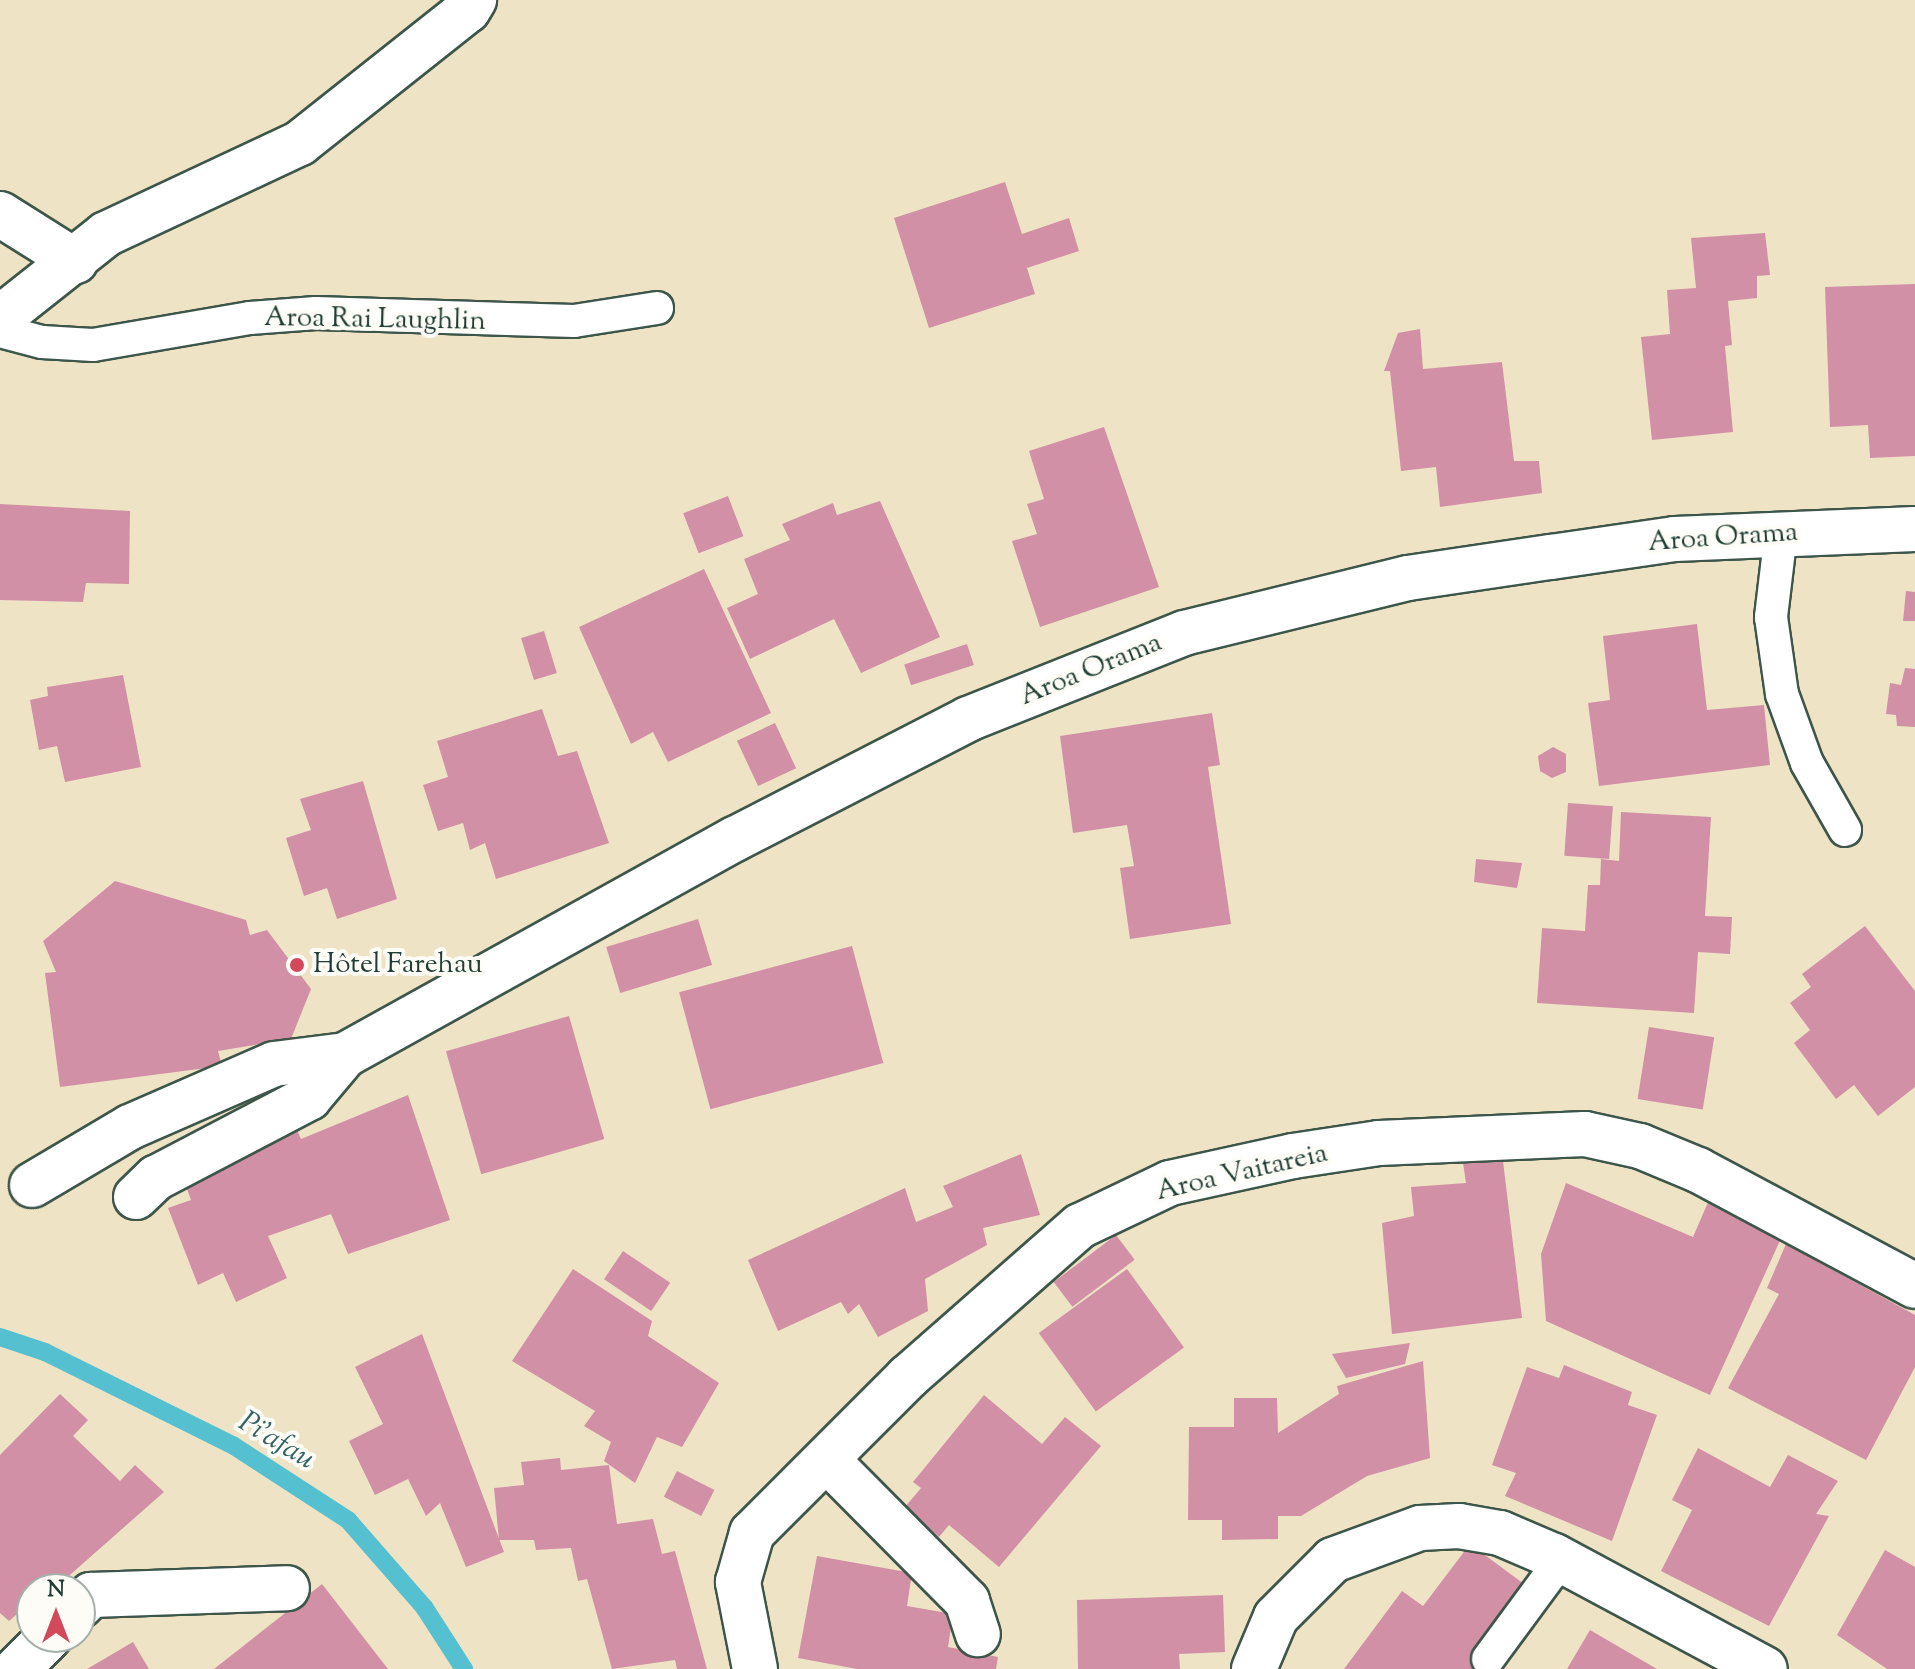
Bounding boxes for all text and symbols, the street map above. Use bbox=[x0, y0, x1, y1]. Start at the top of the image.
street label: Aroa Rai Laughlin bbox=[264, 301, 486, 339]
street label: Aroa Orama bbox=[1647, 516, 1799, 560]
street label: Aroa Orama bbox=[1015, 626, 1167, 714]
place label: Hôtel Farehau bbox=[313, 948, 483, 982]
marker: Hôtel Farehau bbox=[288, 956, 306, 974]
street label: Aroa Vaitareia bbox=[1153, 1137, 1331, 1209]
water label: Pi'afau bbox=[231, 1405, 321, 1479]
north arrow bbox=[16, 1573, 96, 1653]
text: N bbox=[47, 1575, 65, 1607]

